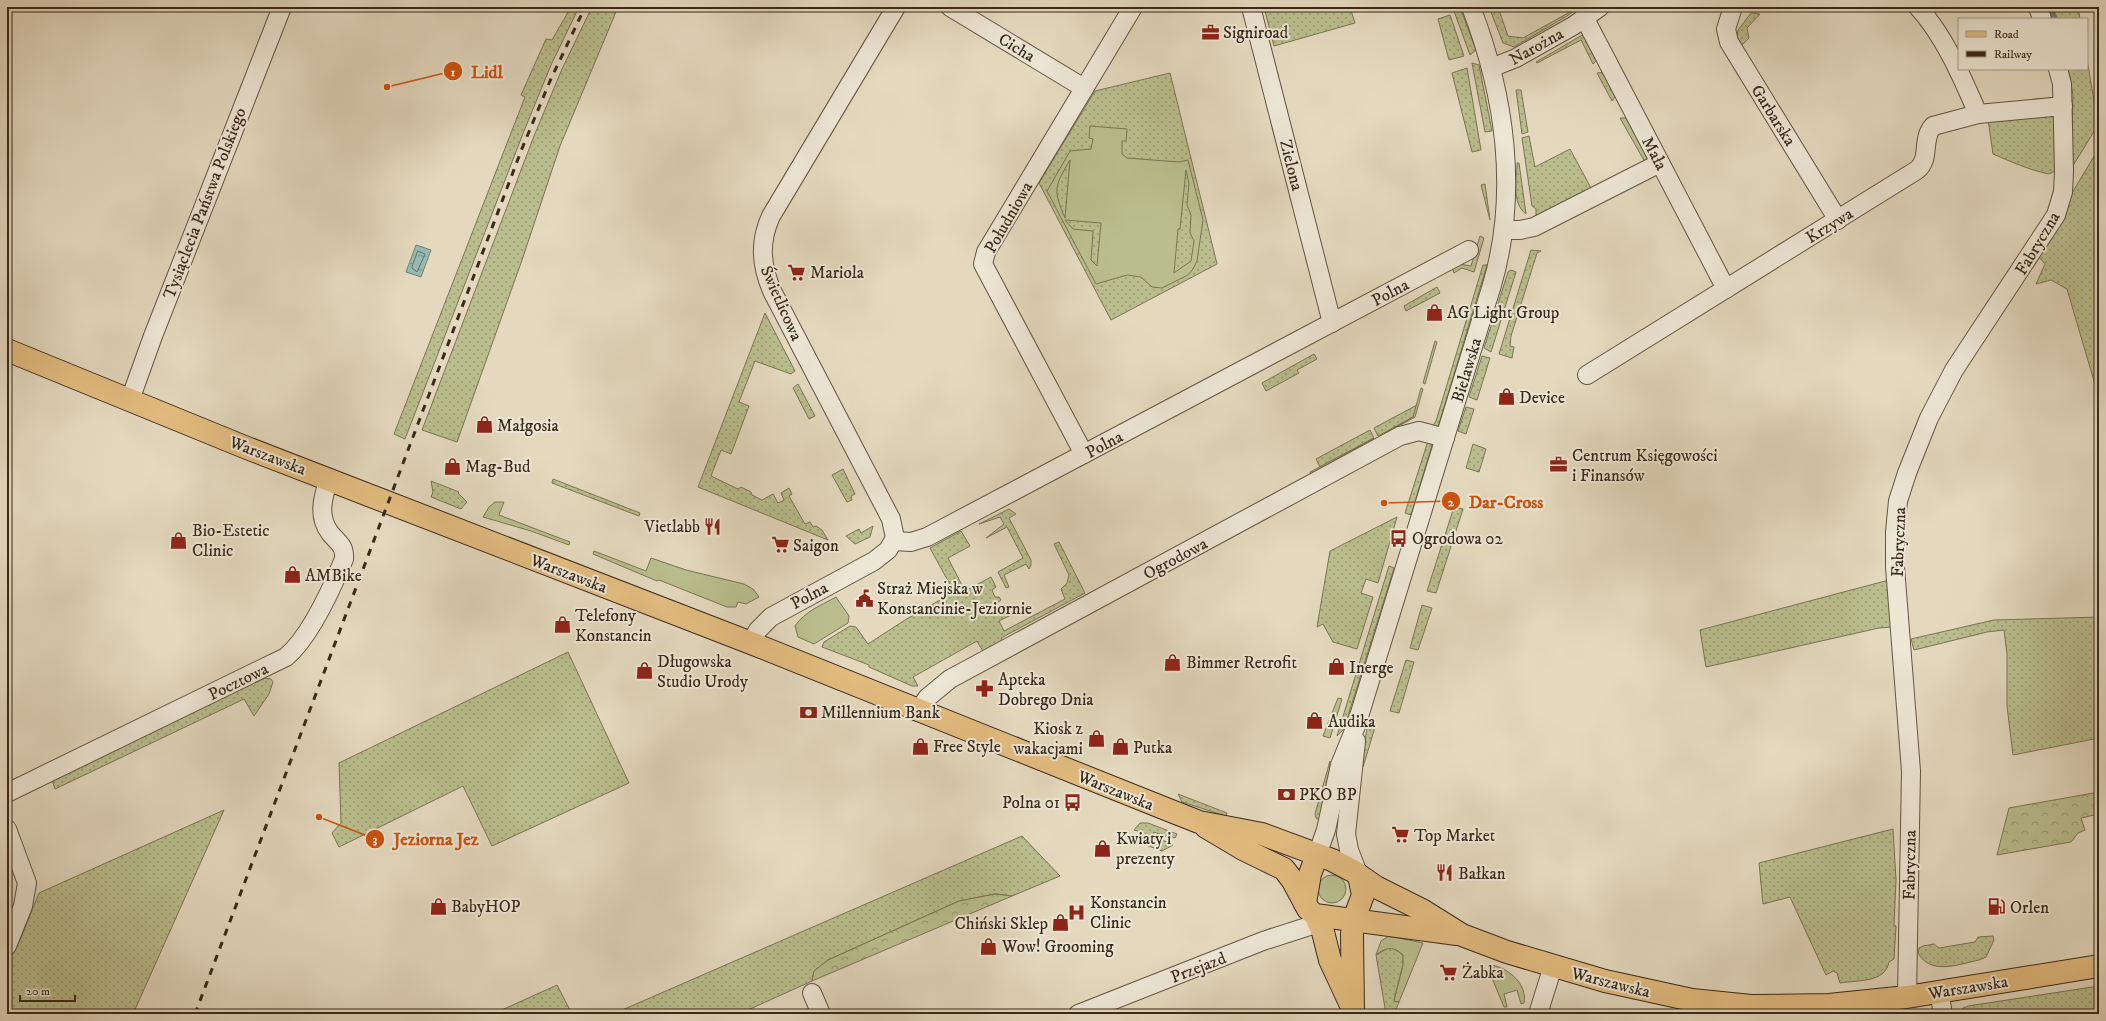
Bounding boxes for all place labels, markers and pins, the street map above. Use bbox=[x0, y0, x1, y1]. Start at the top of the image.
office icon: Signiroad bbox=[1200, 22, 1220, 42]
place label: Signiroad bbox=[1223, 22, 1289, 44]
callout: Lidl bbox=[443, 56, 511, 86]
supermarket icon: Mariola bbox=[787, 262, 807, 282]
place label: Mariola bbox=[810, 262, 865, 284]
shop icon: AG Light Group bbox=[1424, 302, 1444, 322]
place label: AG Light Group bbox=[1447, 302, 1559, 324]
shop icon: Device bbox=[1496, 387, 1516, 407]
place label: Device bbox=[1519, 387, 1565, 409]
shop icon: Małgosia bbox=[474, 415, 494, 435]
place label: Małgosia bbox=[497, 415, 559, 437]
place label: Centrum Księgowości i Finansów bbox=[1572, 445, 1718, 487]
office icon: Centrum Księgowości i Finansów bbox=[1549, 455, 1569, 475]
shop icon: Mag-Bud bbox=[442, 456, 462, 476]
place label: Mag-Bud bbox=[465, 456, 531, 478]
callout: Dar-Cross bbox=[1441, 486, 1552, 516]
place label: Vietlabb bbox=[643, 516, 700, 538]
restaurant icon: Vietlabb bbox=[703, 516, 723, 536]
place label: Bio-Estetic Clinic bbox=[192, 520, 270, 562]
bus stop icon: Ogrodowa 02 bbox=[1389, 528, 1409, 548]
place label: Ogrodowa 02 bbox=[1412, 528, 1504, 550]
shop icon: Bio-Estetic Clinic bbox=[169, 530, 189, 550]
supermarket icon: Saigon bbox=[770, 535, 790, 555]
place label: Saigon bbox=[793, 535, 839, 557]
shop icon: AMBike bbox=[282, 565, 302, 585]
place label: AMBike bbox=[305, 565, 362, 587]
place label: Straż Miejska w Konstancinie-Jeziornie bbox=[877, 578, 1032, 620]
public building icon: Straż Miejska w Konstancinie-Jeziornie bbox=[854, 588, 874, 608]
place label: Telefony Konstancin bbox=[575, 605, 652, 647]
shop icon: Telefony Konstancin bbox=[552, 615, 572, 635]
place label: Długowska Studio Urody bbox=[657, 651, 749, 693]
shop icon: Bimmer Retrofit bbox=[1163, 652, 1183, 672]
place label: Bimmer Retrofit bbox=[1186, 652, 1297, 674]
shop icon: Inerge bbox=[1326, 657, 1346, 677]
place label: Inerge bbox=[1349, 657, 1394, 679]
shop icon: Długowska Studio Urody bbox=[634, 661, 654, 681]
place label: Apteka Dobrego Dnia bbox=[998, 669, 1094, 711]
pharmacy icon: Apteka Dobrego Dnia bbox=[975, 679, 995, 699]
bank icon: Millennium Bank bbox=[798, 702, 818, 722]
place label: Millennium Bank bbox=[821, 702, 941, 724]
shop icon: Audika bbox=[1305, 711, 1325, 731]
place label: Audika bbox=[1328, 711, 1376, 733]
place label: Kiosk z wakacjami bbox=[1012, 718, 1084, 760]
shop icon: Kiosk z wakacjami bbox=[1086, 728, 1106, 748]
shop icon: Free Style bbox=[910, 736, 930, 756]
place label: Free Style bbox=[933, 736, 1001, 758]
shop icon: Putka bbox=[1110, 737, 1130, 757]
place label: Putka bbox=[1133, 737, 1173, 759]
bank icon: PKO BP bbox=[1276, 784, 1296, 804]
place label: PKO BP bbox=[1299, 784, 1357, 806]
place label: Polna 01 bbox=[1002, 792, 1060, 814]
bus stop icon: Polna 01 bbox=[1063, 792, 1083, 812]
callout: Jeziorna Jez bbox=[365, 824, 486, 854]
supermarket icon: Top Market bbox=[1391, 825, 1411, 845]
place label: Top Market bbox=[1414, 825, 1496, 847]
place label: Kwiaty i prezenty bbox=[1115, 828, 1175, 870]
shop icon: Kwiaty i prezenty bbox=[1093, 838, 1113, 858]
restaurant icon: Bałkan bbox=[1435, 863, 1455, 883]
place label: Bałkan bbox=[1458, 863, 1506, 885]
place label: Konstancin Clinic bbox=[1090, 892, 1167, 934]
shop icon: BabyHOP bbox=[428, 896, 448, 916]
place label: BabyHOP bbox=[451, 896, 521, 918]
fuel station icon: Orlen bbox=[1987, 897, 2007, 917]
place label: Orlen bbox=[2010, 897, 2049, 919]
hospital icon: Konstancin Clinic bbox=[1067, 902, 1087, 922]
place label: Chiński Sklep bbox=[954, 913, 1048, 935]
shop icon: Chiński Sklep bbox=[1051, 913, 1071, 933]
shop icon: Wow! Grooming bbox=[979, 936, 999, 956]
place label: Wow! Grooming bbox=[1001, 936, 1114, 958]
supermarket icon: Żabka bbox=[1439, 962, 1459, 982]
place label: Żabka bbox=[1462, 962, 1504, 984]

